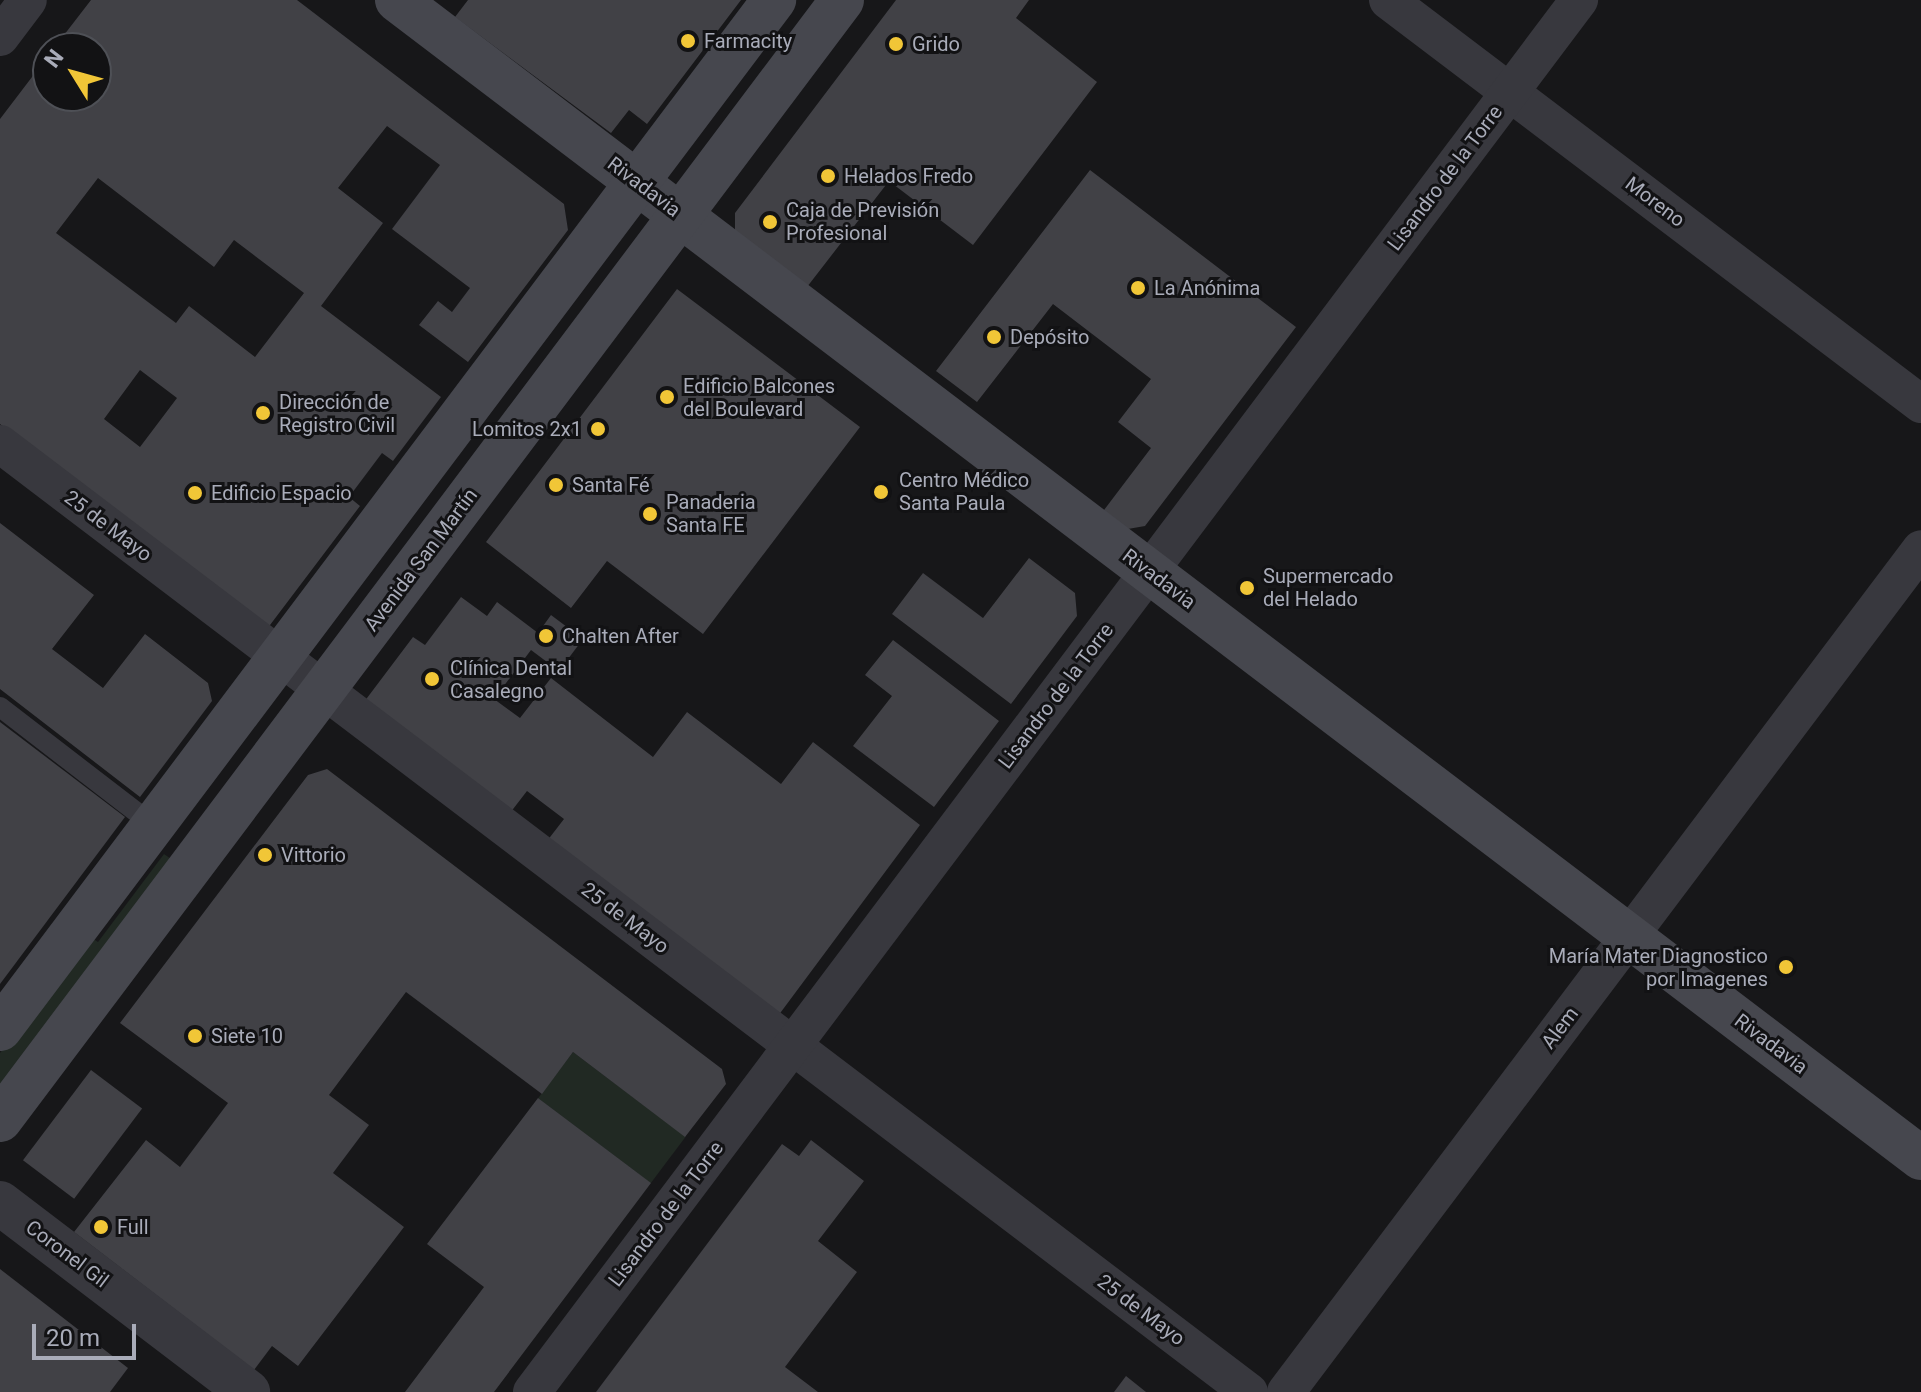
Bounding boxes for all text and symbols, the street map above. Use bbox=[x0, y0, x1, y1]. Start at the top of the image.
place label: Farmacity bbox=[704, 29, 792, 53]
north arrow bbox=[32, 32, 112, 112]
marker: Farmacity bbox=[679, 32, 697, 50]
place label: Grido bbox=[912, 32, 960, 56]
marker: Grido bbox=[887, 35, 905, 53]
text: N bbox=[39, 45, 69, 72]
street label: Lisandro de la Torre bbox=[1382, 100, 1508, 256]
street label: Rivadavia bbox=[603, 152, 685, 222]
place label: Helados Fredo bbox=[844, 164, 973, 188]
marker: Helados Fredo bbox=[819, 167, 837, 185]
street label: Moreno bbox=[1620, 172, 1690, 232]
place label: Caja de Previsión Profesional bbox=[786, 198, 939, 245]
marker: Caja de Previsión Profesional bbox=[761, 213, 779, 231]
place label: La Anónima bbox=[1154, 276, 1260, 300]
marker: La Anónima bbox=[1129, 279, 1147, 297]
place label: Depósito bbox=[1010, 325, 1089, 349]
marker: Depósito bbox=[985, 328, 1003, 346]
place label: Edificio Balcones del Boulevard bbox=[683, 374, 835, 421]
marker: Edificio Balcones del Boulevard bbox=[658, 388, 676, 406]
place label: Dirección de Registro Civil bbox=[279, 390, 395, 437]
marker: Dirección de Registro Civil bbox=[254, 404, 272, 422]
place label: Lomitos 2x1 bbox=[472, 417, 582, 441]
marker: Lomitos 2x1 bbox=[589, 420, 607, 438]
place label: Centro Médico Santa Paula bbox=[899, 468, 1029, 515]
place label: Santa Fé bbox=[572, 473, 650, 497]
marker: Santa Fé bbox=[547, 476, 565, 494]
place label: Edificio Espacio bbox=[211, 481, 352, 505]
marker: Centro Médico Santa Paula bbox=[870, 481, 892, 503]
marker: Edificio Espacio bbox=[186, 484, 204, 502]
street label: Avenida San Martín bbox=[359, 484, 483, 636]
street label: 25 de Mayo bbox=[60, 485, 156, 567]
place label: Panaderia Santa FE bbox=[666, 490, 756, 537]
marker: Panaderia Santa FE bbox=[641, 505, 659, 523]
street label: Rivadavia bbox=[1118, 544, 1200, 614]
place label: Supermercado del Helado bbox=[1263, 564, 1393, 611]
marker: Supermercado del Helado bbox=[1238, 579, 1256, 597]
street label: Lisandro de la Torre bbox=[993, 618, 1119, 774]
place label: Chalten After bbox=[562, 624, 679, 648]
marker: Chalten After bbox=[537, 627, 555, 645]
place label: Clínica Dental Casalegno bbox=[450, 656, 572, 703]
marker: Clínica Dental Casalegno bbox=[421, 668, 443, 690]
place label: Vittorio bbox=[281, 843, 346, 867]
marker: Vittorio bbox=[256, 846, 274, 864]
street label: 25 de Mayo bbox=[577, 877, 673, 959]
place label: María Mater Diagnostico por Imagenes bbox=[1549, 944, 1768, 991]
marker: María Mater Diagnostico por Imagenes bbox=[1775, 956, 1797, 978]
street label: Alem bbox=[1537, 1002, 1583, 1054]
street label: Rivadavia bbox=[1730, 1009, 1812, 1079]
place label: Siete 10 bbox=[211, 1024, 283, 1048]
marker: Siete 10 bbox=[186, 1027, 204, 1045]
street label: Lisandro de la Torre bbox=[603, 1136, 729, 1292]
street label: Coronel Gil bbox=[21, 1215, 113, 1293]
place label: Full bbox=[117, 1215, 149, 1239]
marker: Full bbox=[92, 1218, 110, 1236]
street label: 25 de Mayo bbox=[1093, 1269, 1189, 1351]
scale bar bbox=[36, 1308, 140, 1358]
text: 20 m bbox=[46, 1324, 100, 1352]

